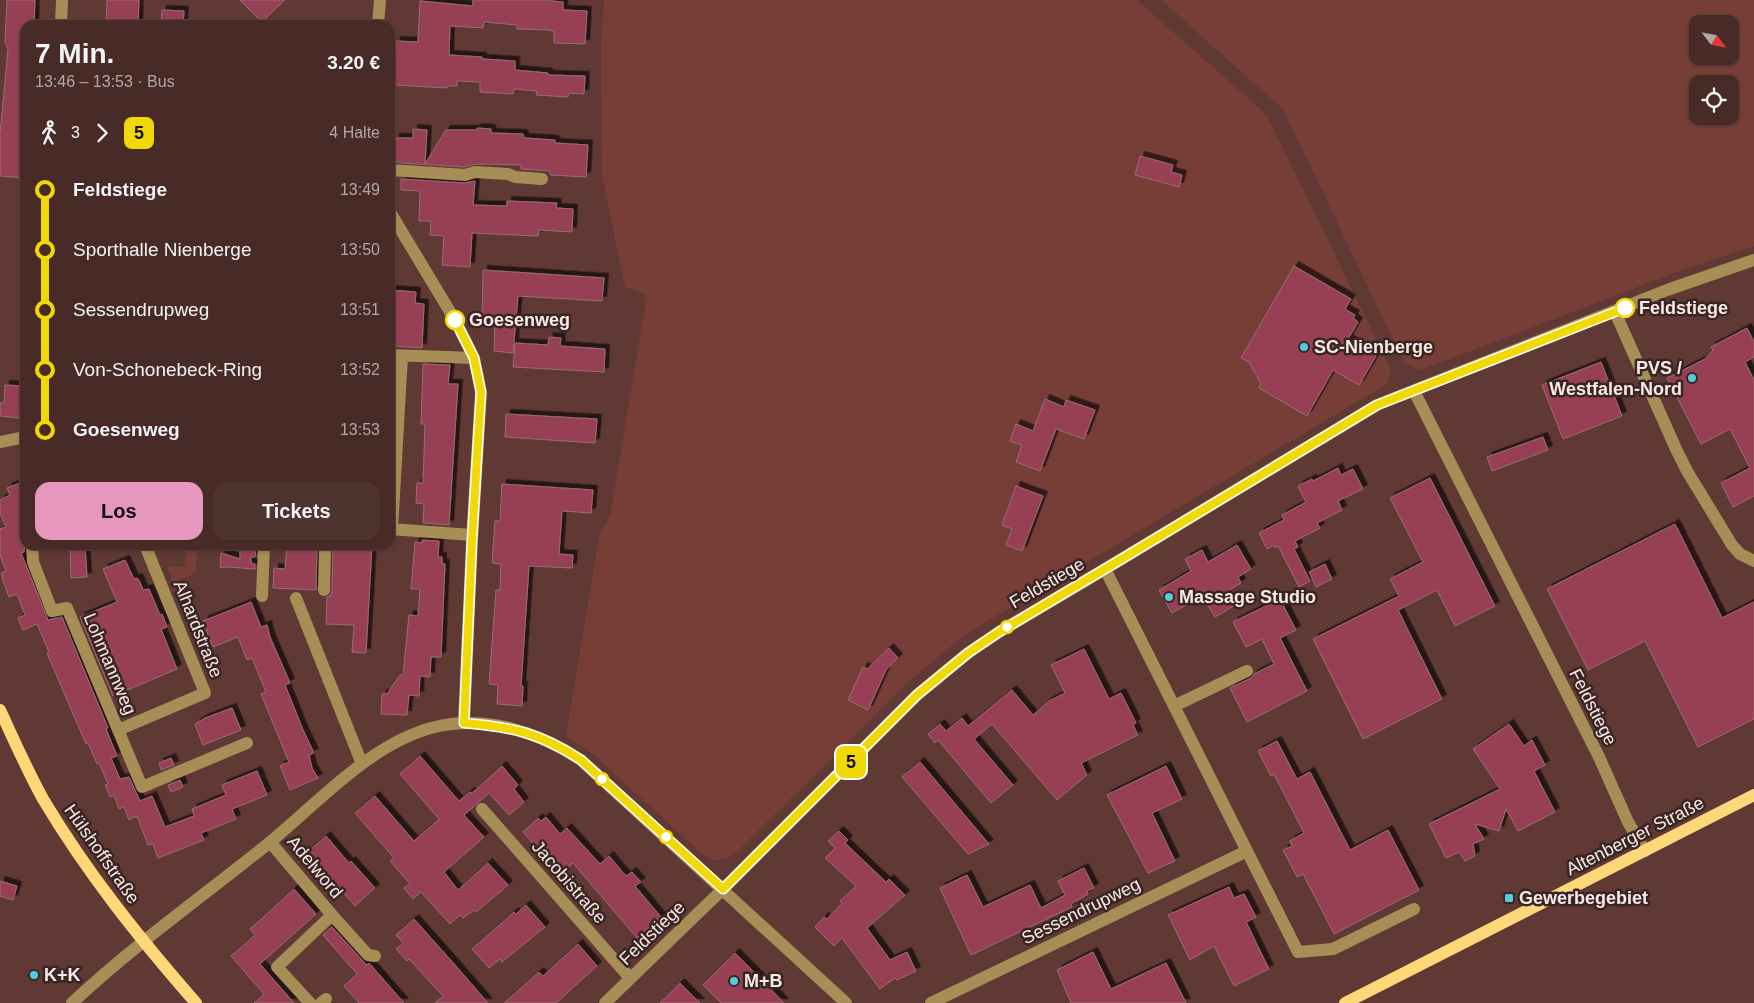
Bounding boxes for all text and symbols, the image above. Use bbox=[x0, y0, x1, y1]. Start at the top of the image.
north arrow bbox=[1689, 15, 1739, 65]
map controls bbox=[1689, 15, 1739, 125]
text: 7 Min. bbox=[35, 38, 114, 69]
text: 3.20 € bbox=[327, 52, 380, 73]
text: 13:46 – 13:53 · Bus bbox=[35, 73, 175, 90]
button: locate bbox=[1689, 75, 1739, 125]
icon: walk bbox=[35, 119, 63, 147]
icon: forward bbox=[88, 119, 116, 147]
text: 5 bbox=[134, 123, 144, 143]
text: 3 bbox=[71, 124, 80, 141]
text: 4 Halte bbox=[329, 124, 380, 141]
text: Feldstiege bbox=[73, 179, 167, 200]
text: 13:49 bbox=[340, 181, 380, 198]
text: Sporthalle Nienberge bbox=[73, 239, 252, 260]
text: 13:50 bbox=[340, 241, 380, 258]
marker: Feldstiege bbox=[1615, 298, 1635, 318]
place label: Feldstiege bbox=[1639, 298, 1728, 318]
text: Sessendrupweg bbox=[73, 299, 209, 320]
text: 13:51 bbox=[340, 301, 380, 318]
marker: Goesenweg bbox=[445, 310, 465, 330]
place label: Goesenweg bbox=[469, 310, 570, 330]
place label: SC-Nienberge bbox=[1314, 337, 1433, 357]
marker: SC-Nienberge bbox=[1298, 341, 1310, 353]
place label: PVS / Westfalen-Nord bbox=[1549, 358, 1682, 399]
text: Von-Schonebeck-Ring bbox=[73, 359, 262, 380]
text: 13:52 bbox=[340, 361, 380, 378]
marker: PVS / Westfalen-Nord bbox=[1686, 372, 1698, 384]
text: Goesenweg bbox=[73, 419, 180, 440]
text: 13:53 bbox=[340, 421, 380, 438]
button: Los bbox=[35, 482, 203, 540]
button: Tickets bbox=[213, 482, 380, 540]
street label: Feldstiege bbox=[1006, 554, 1088, 612]
street label: Alhardstraße bbox=[169, 577, 227, 681]
place label: Massage Studio bbox=[1179, 587, 1316, 607]
marker: Massage Studio bbox=[1163, 591, 1175, 603]
street label: Lohmannweg bbox=[80, 610, 140, 718]
unlabelled marker bbox=[1000, 620, 1014, 634]
street label: Feldstiege bbox=[1565, 665, 1621, 749]
line badge: 5 bbox=[835, 746, 867, 778]
text: 5 bbox=[846, 752, 856, 772]
unlabelled marker bbox=[595, 772, 609, 786]
street label: Altenberger Straße bbox=[1563, 793, 1707, 879]
street label: Hülshoffstraße bbox=[60, 800, 144, 908]
unlabelled marker bbox=[659, 830, 673, 844]
street label: Adelword bbox=[283, 832, 347, 902]
street label: Jacobistraße bbox=[528, 837, 610, 927]
street label: Sessendrupweg bbox=[1019, 874, 1143, 948]
place label: Gewerbegebiet bbox=[1519, 888, 1648, 908]
marker: Gewerbegebiet bbox=[1503, 892, 1515, 904]
street label: Feldstiege bbox=[615, 897, 689, 969]
place label: K+K bbox=[44, 965, 81, 985]
marker: K+K bbox=[28, 969, 40, 981]
place label: M+B bbox=[744, 971, 783, 991]
marker: M+B bbox=[728, 975, 740, 987]

